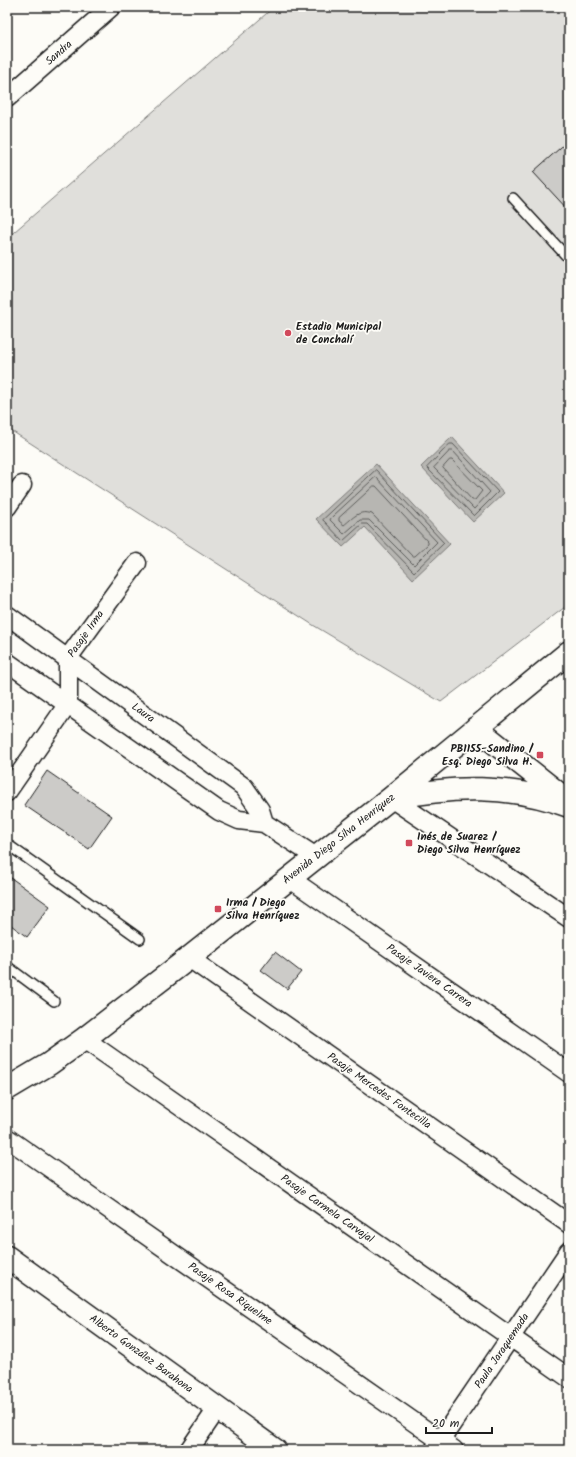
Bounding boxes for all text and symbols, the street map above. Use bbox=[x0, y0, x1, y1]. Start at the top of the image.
street label: Sandra bbox=[41, 36, 77, 70]
place label: Estadio Municipal de Conchalí bbox=[296, 318, 381, 349]
marker: Estadio Municipal de Conchalí bbox=[283, 328, 293, 338]
street label: Pasaje Irma bbox=[63, 607, 109, 661]
street label: Laura bbox=[127, 698, 159, 728]
place label: PB1155-Sandino / Esq. Diego Silva H. bbox=[442, 740, 534, 771]
marker: PB1155-Sandino / Esq. Diego Silva H. bbox=[535, 750, 545, 760]
street label: Avenida Diego Silva Henríquez bbox=[279, 789, 400, 889]
place label: Inés de Suarez / Diego Silva Henríquez bbox=[417, 828, 521, 859]
marker: Inés de Suarez / Diego Silva Henríquez bbox=[404, 838, 414, 848]
place label: Irma / Diego Silva Henríquez bbox=[226, 894, 300, 925]
marker: Irma / Diego Silva Henríquez bbox=[213, 904, 223, 914]
street label: Pasaje Javiera Carrera bbox=[382, 939, 476, 1013]
street label: Pasaje Mercedes Fontecilla bbox=[323, 1048, 435, 1134]
street label: Pasaje Carmela Carvajal bbox=[277, 1170, 378, 1248]
street label: Pasaje Rosa Riquelme bbox=[184, 1258, 276, 1330]
street label: Alberto González Barahona bbox=[85, 1310, 197, 1398]
street label: Paula Jaraquemada bbox=[470, 1310, 534, 1392]
scale bar bbox=[426, 1409, 492, 1435]
text: 20 m bbox=[432, 1414, 460, 1433]

